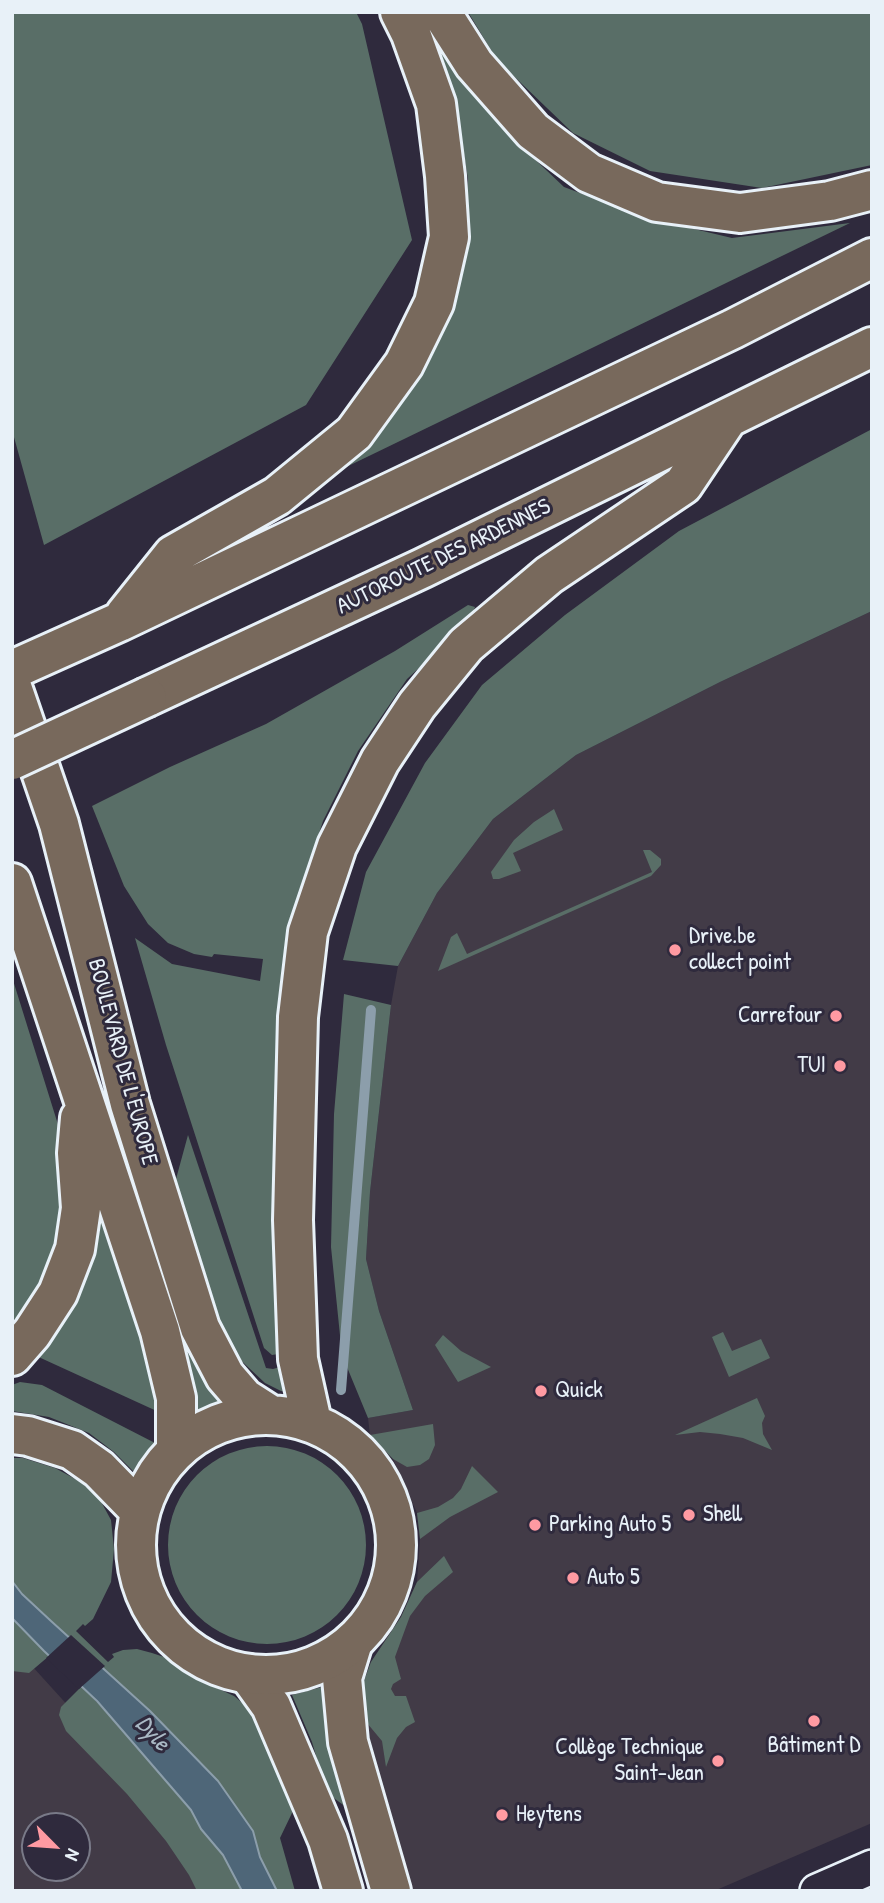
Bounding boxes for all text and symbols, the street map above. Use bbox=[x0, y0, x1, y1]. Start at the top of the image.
street label: AUTOROUTE DES ARDENNES bbox=[333, 493, 555, 621]
place label: Drive.be collect point bbox=[689, 923, 791, 977]
marker: Drive.be collect point bbox=[667, 942, 683, 958]
street label: BOULEVARD DE L'EUROPE bbox=[81, 956, 163, 1168]
place label: Carrefour bbox=[738, 1002, 822, 1030]
marker: Carrefour bbox=[828, 1008, 844, 1024]
place label: TUI bbox=[797, 1052, 826, 1080]
marker: TUI bbox=[832, 1058, 848, 1074]
place label: Quick bbox=[555, 1377, 603, 1405]
marker: Quick bbox=[533, 1383, 549, 1399]
place label: Shell bbox=[703, 1501, 742, 1529]
marker: Shell bbox=[681, 1507, 697, 1523]
place label: Parking Auto 5 bbox=[549, 1511, 671, 1539]
marker: Parking Auto 5 bbox=[527, 1517, 543, 1533]
place label: Auto 5 bbox=[587, 1564, 640, 1592]
marker: Auto 5 bbox=[565, 1570, 581, 1586]
water label: Dyle bbox=[129, 1710, 175, 1758]
marker: Bâtiment D bbox=[806, 1713, 822, 1729]
place label: Bâtiment D bbox=[767, 1732, 861, 1760]
place label: Collège Technique Saint-Jean bbox=[555, 1734, 704, 1788]
marker: Collège Technique Saint-Jean bbox=[710, 1753, 726, 1769]
place label: Heytens bbox=[516, 1801, 582, 1829]
marker: Heytens bbox=[494, 1807, 510, 1823]
north arrow bbox=[21, 1812, 91, 1882]
text: N bbox=[59, 1845, 87, 1865]

